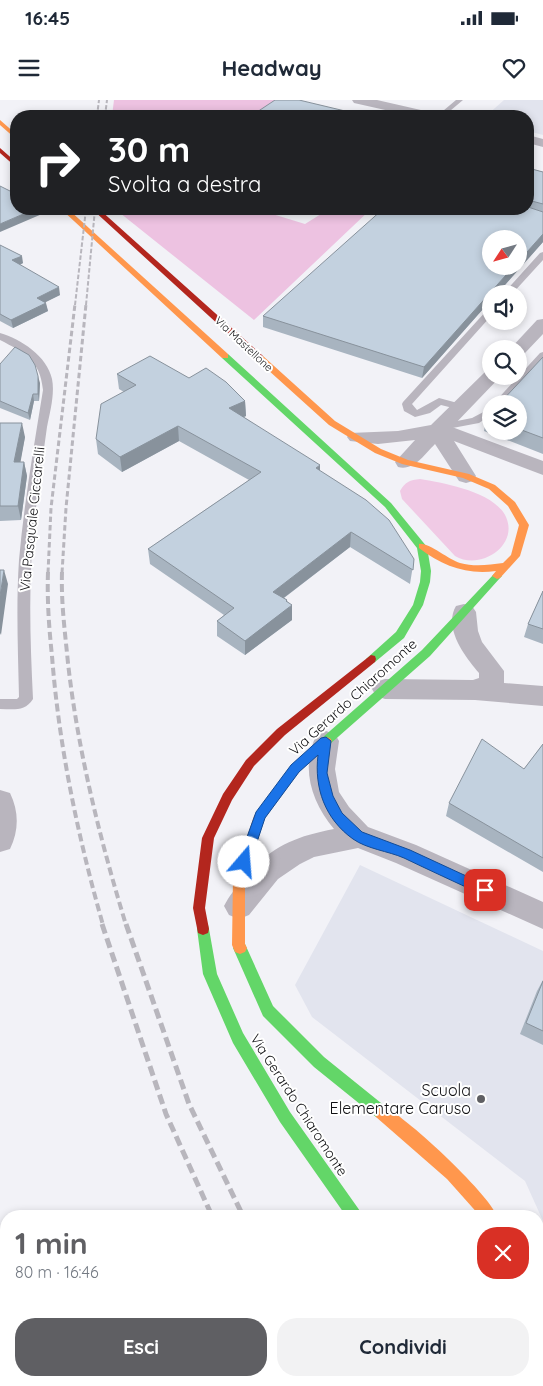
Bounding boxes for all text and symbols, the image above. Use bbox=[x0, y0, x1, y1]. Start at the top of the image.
text: 16:45 bbox=[25, 6, 70, 30]
icon: menu bbox=[15, 54, 43, 82]
text: Headway bbox=[221, 54, 322, 82]
icon: heart bbox=[500, 54, 528, 82]
text: 30 m bbox=[108, 127, 190, 171]
icon: right bbox=[25, 130, 90, 195]
text: Svolta a destra bbox=[108, 170, 261, 198]
north arrow bbox=[482, 230, 528, 275]
map controls bbox=[482, 230, 527, 440]
button: sound bbox=[482, 285, 527, 330]
street label: Via Mastellone bbox=[212, 314, 276, 374]
button: search bbox=[482, 340, 527, 385]
button: layers bbox=[482, 395, 527, 440]
street label: Via Pasquale Ciccarelli bbox=[15, 446, 49, 592]
street label: Via Gerardo Chiaromonte bbox=[285, 635, 421, 759]
position arrow bbox=[217, 835, 269, 887]
pin bbox=[464, 869, 506, 911]
icon: arrive bbox=[471, 876, 499, 904]
street label: Via Gerardo Chiaromonte bbox=[246, 1031, 352, 1180]
place label: Scuola Elementare Caruso bbox=[330, 1080, 471, 1118]
marker: Scuola Elementare Caruso bbox=[475, 1093, 487, 1105]
text: 1 min bbox=[15, 1224, 88, 1262]
button: close bbox=[477, 1227, 529, 1279]
text: 80 m · 16:46 bbox=[15, 1262, 99, 1282]
button: Esci bbox=[15, 1318, 267, 1376]
button: Condividi bbox=[277, 1318, 529, 1376]

